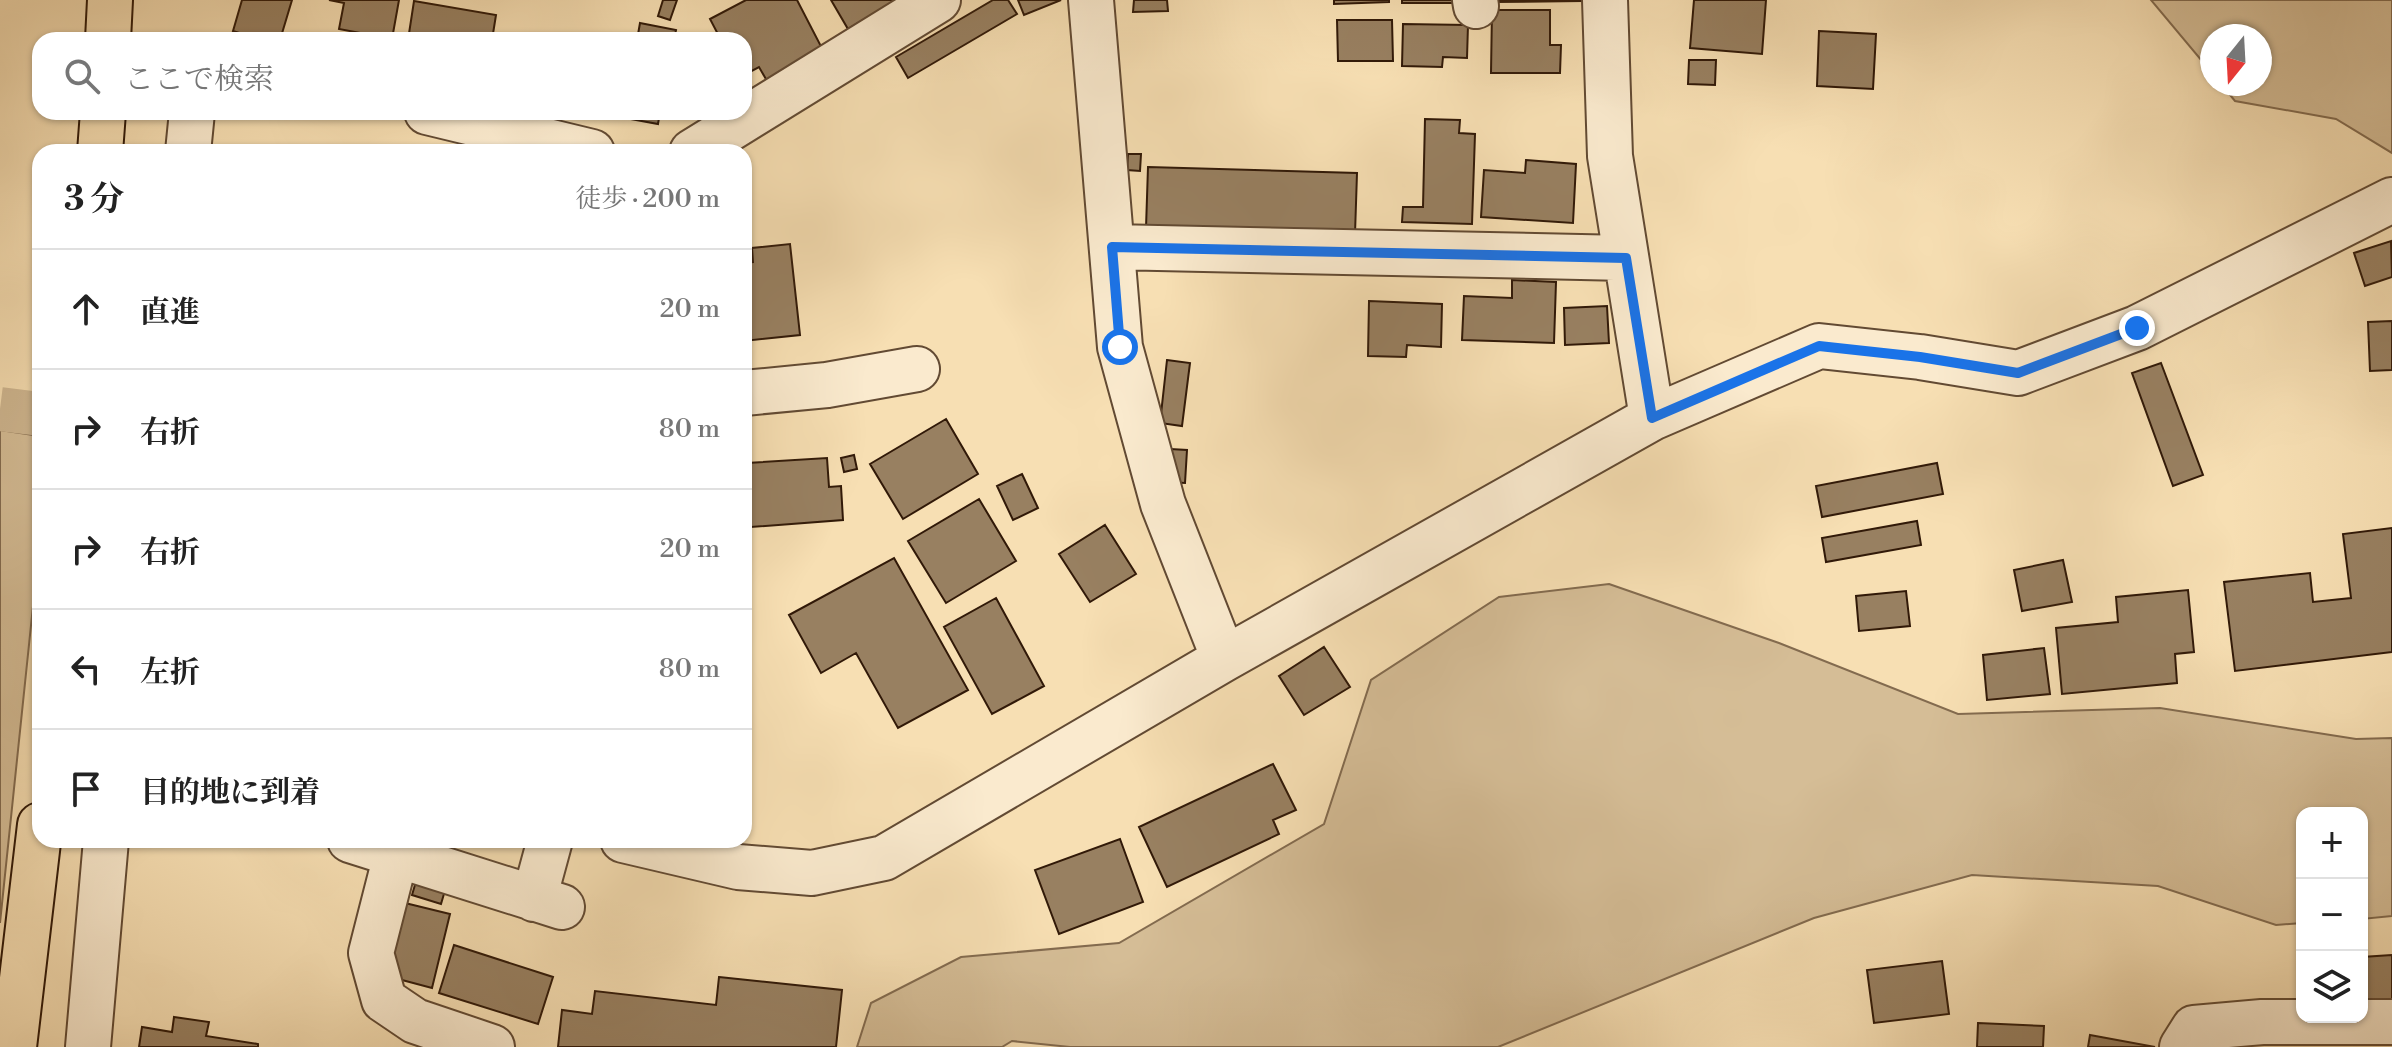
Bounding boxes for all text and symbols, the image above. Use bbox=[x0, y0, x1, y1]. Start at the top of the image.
north arrow bbox=[2200, 24, 2272, 96]
search box bbox=[32, 32, 752, 120]
icon: search bbox=[60, 54, 104, 98]
text: ここで検索 bbox=[124, 61, 274, 99]
text: 3 分 bbox=[64, 179, 124, 221]
text: 徒歩 · 200 m bbox=[576, 183, 720, 215]
icon: ahead bbox=[64, 287, 108, 331]
text: 20 m bbox=[660, 293, 720, 325]
text: 直進 bbox=[140, 294, 200, 332]
route end bbox=[2119, 310, 2155, 346]
route start bbox=[1102, 329, 1138, 365]
icon: right bbox=[64, 407, 108, 451]
text: 80 m bbox=[659, 413, 720, 445]
text: 右折 bbox=[140, 414, 200, 452]
icon: right bbox=[64, 527, 108, 571]
text: 20 m bbox=[660, 533, 720, 565]
text: 右折 bbox=[140, 534, 200, 572]
icon: left bbox=[64, 647, 108, 691]
text: 80 m bbox=[659, 653, 720, 685]
text: 左折 bbox=[140, 654, 200, 692]
icon: arrive bbox=[64, 767, 108, 811]
text: 目的地に到着 bbox=[140, 774, 320, 812]
map controls bbox=[2296, 807, 2368, 1023]
button: + bbox=[2296, 807, 2368, 879]
button: − bbox=[2296, 879, 2368, 951]
button: layers bbox=[2296, 951, 2368, 1023]

